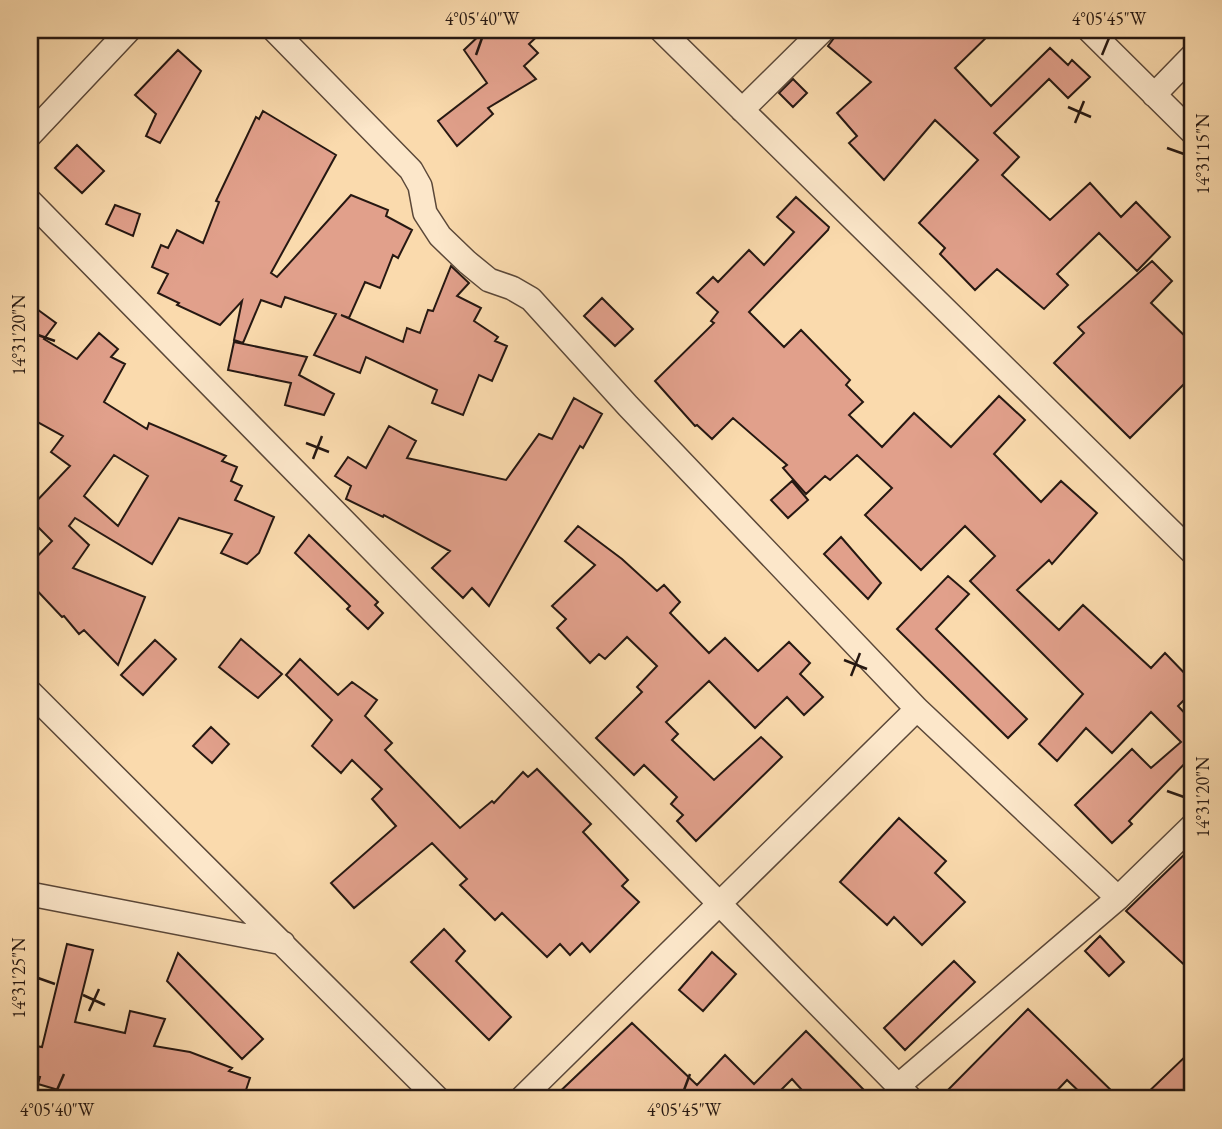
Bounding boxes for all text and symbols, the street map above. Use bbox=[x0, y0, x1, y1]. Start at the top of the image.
text: 4°05'40"W bbox=[445, 7, 520, 30]
text: 4°05'45"W bbox=[1072, 7, 1147, 30]
text: 14°31'15"N bbox=[1191, 113, 1214, 194]
text: 14°31'20"N bbox=[7, 294, 30, 375]
text: 14°31'20"N bbox=[1191, 756, 1214, 837]
text: 14°31'25"N bbox=[7, 937, 30, 1018]
text: 4°05'40"W bbox=[20, 1098, 95, 1121]
text: 4°05'45"W bbox=[647, 1098, 722, 1121]

